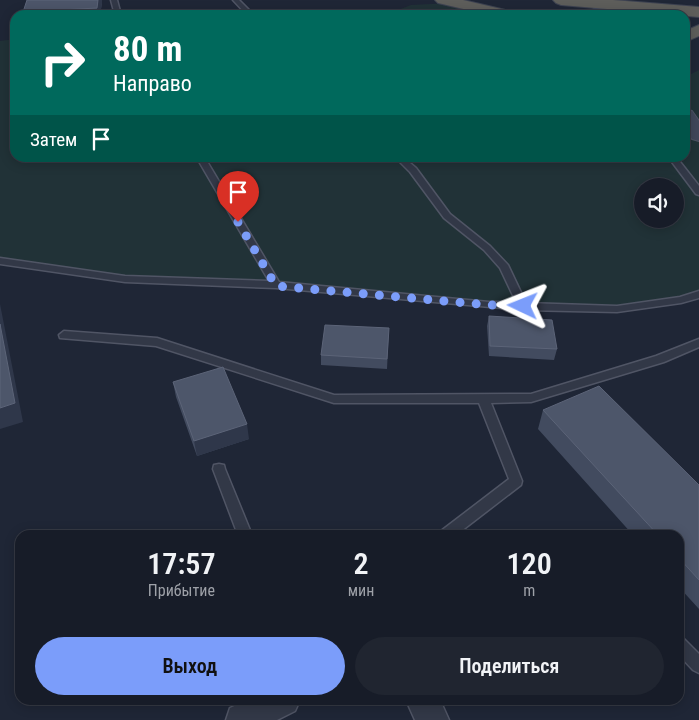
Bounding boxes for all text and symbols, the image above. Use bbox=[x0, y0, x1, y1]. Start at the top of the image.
text: 80 m bbox=[113, 29, 182, 70]
icon: right bbox=[30, 30, 95, 95]
text: Направо bbox=[113, 71, 192, 96]
icon: arrive bbox=[87, 125, 115, 153]
text: Затем bbox=[30, 128, 77, 151]
pin bbox=[217, 171, 259, 222]
icon: arrive bbox=[224, 178, 252, 206]
map controls bbox=[634, 178, 684, 228]
button: sound bbox=[634, 178, 684, 228]
position arrow bbox=[496, 279, 548, 331]
text: 17:57 bbox=[147, 546, 215, 581]
text: 2 bbox=[353, 546, 369, 581]
text: 120 bbox=[507, 546, 552, 581]
text: Прибытие bbox=[148, 581, 215, 600]
text: мин bbox=[348, 581, 374, 600]
text: m bbox=[523, 581, 535, 600]
button: Выход bbox=[35, 637, 345, 695]
button: Поделиться bbox=[355, 637, 664, 695]

